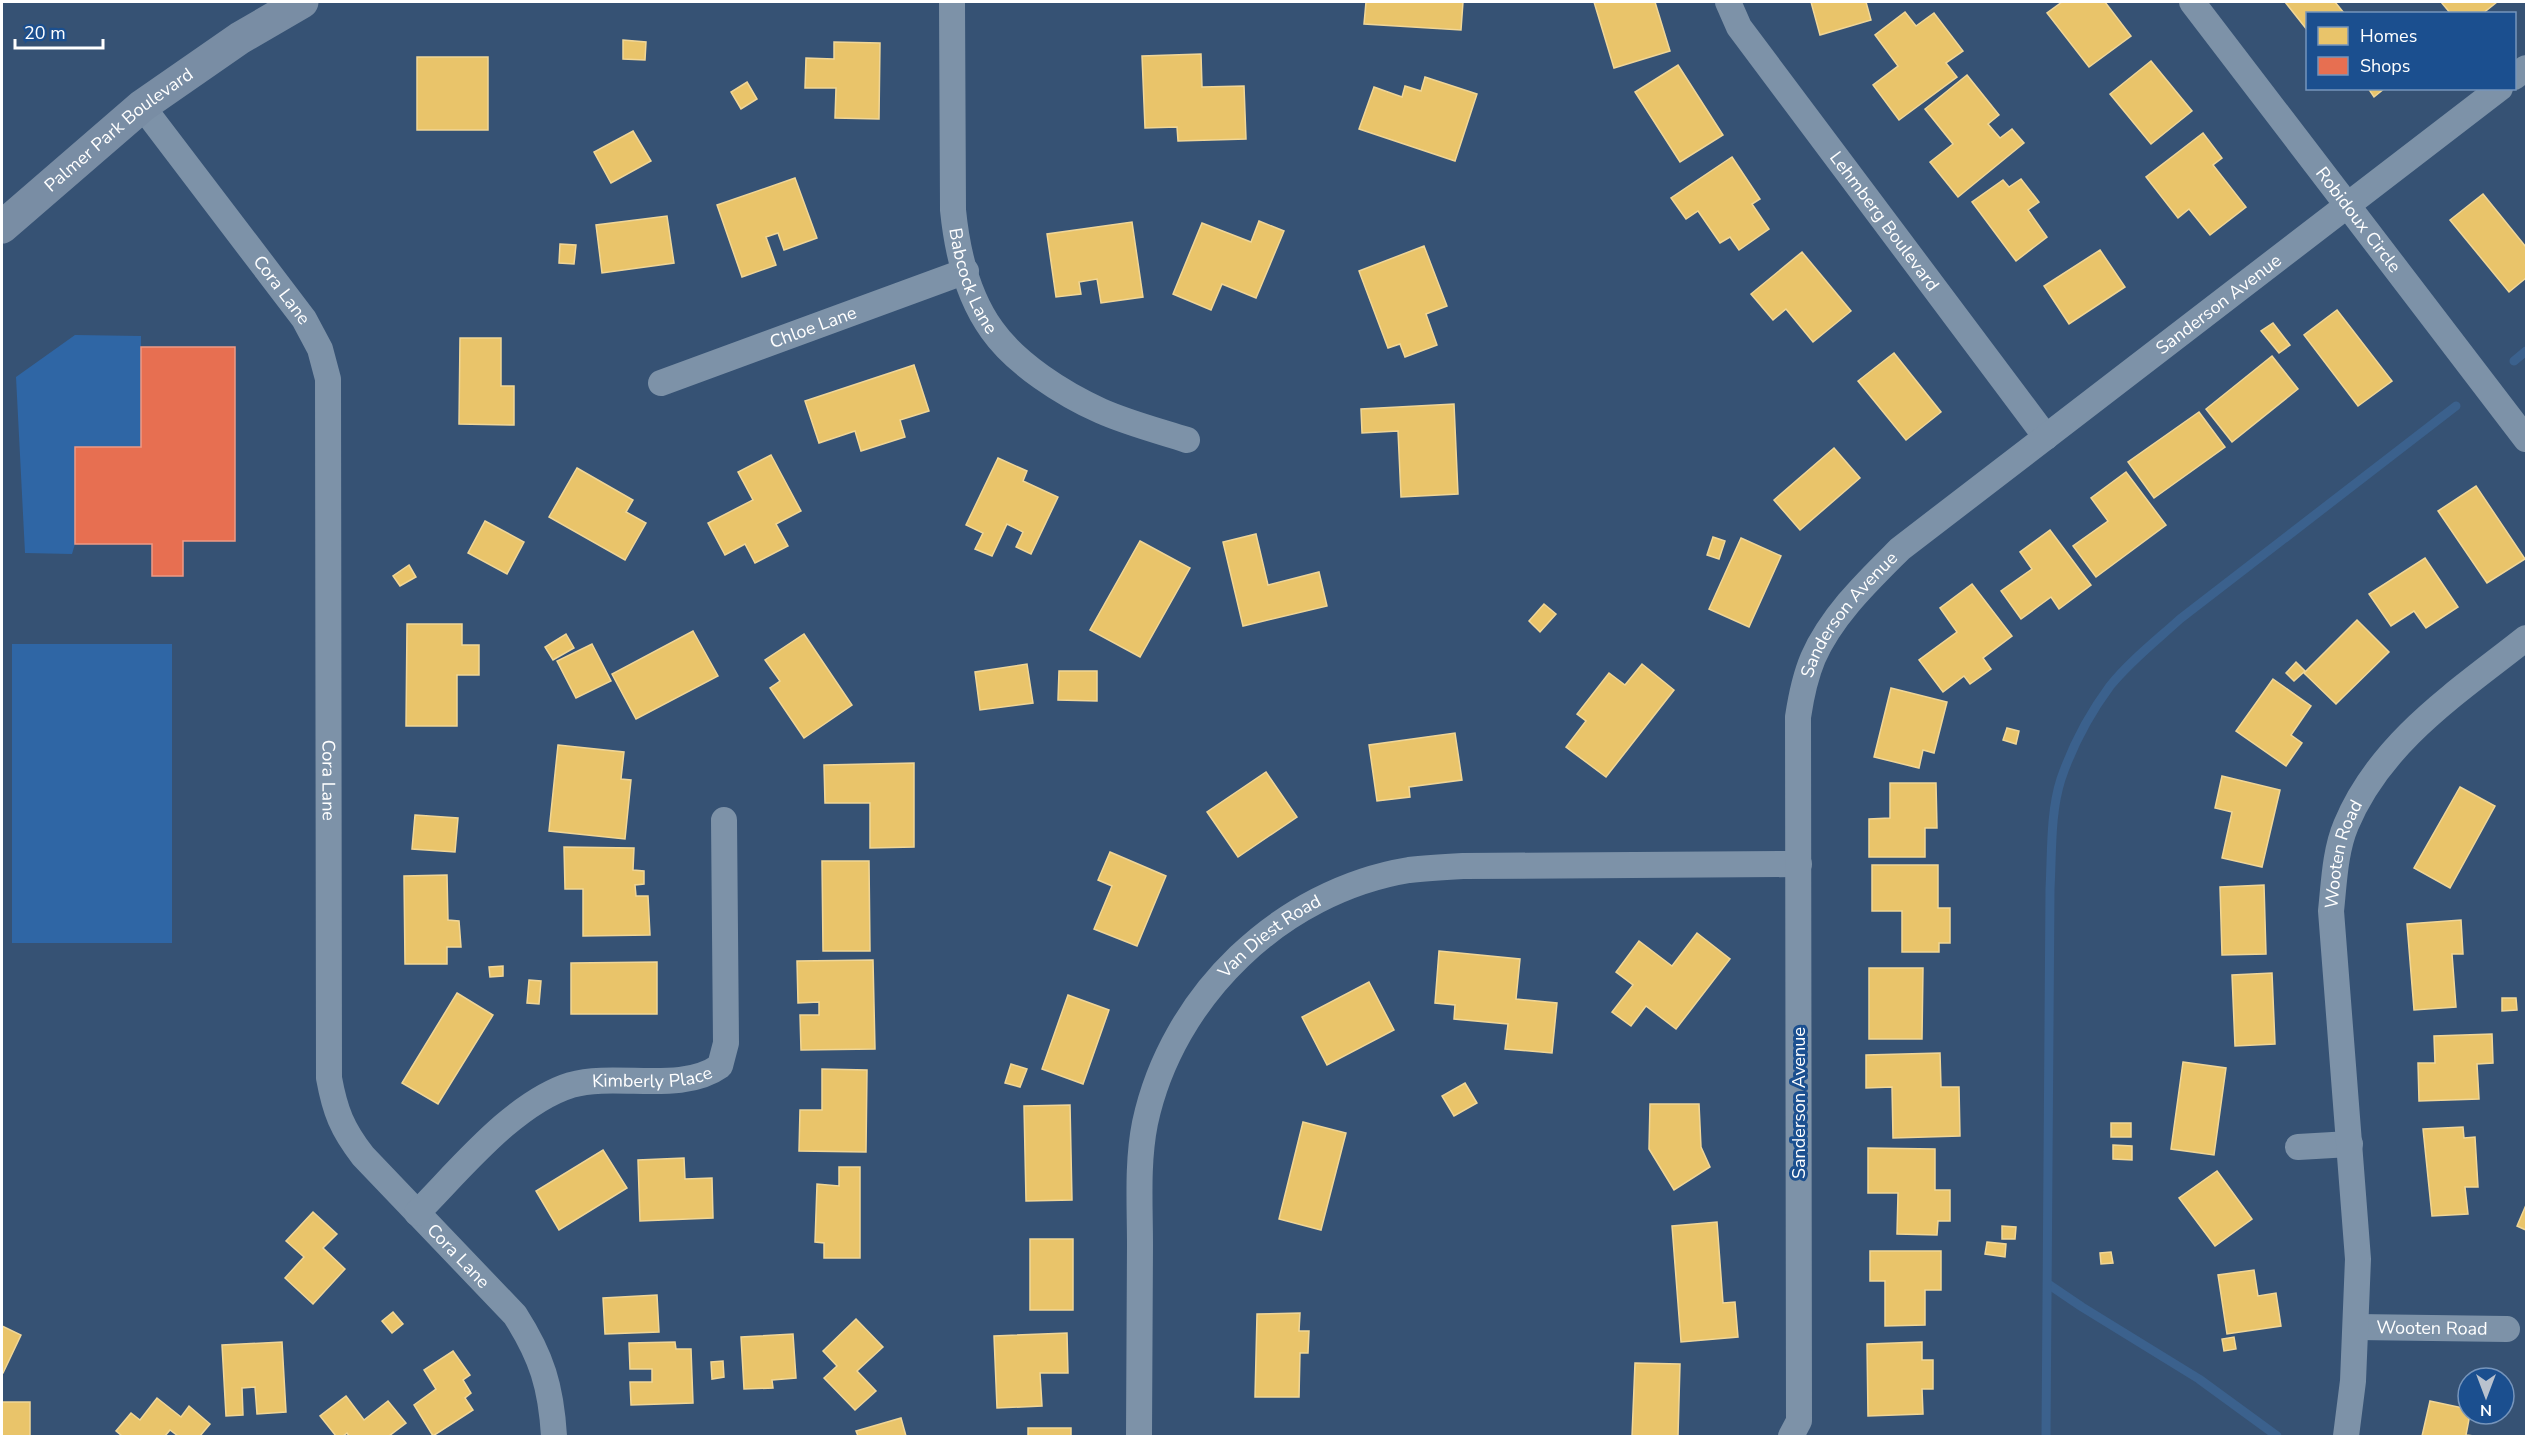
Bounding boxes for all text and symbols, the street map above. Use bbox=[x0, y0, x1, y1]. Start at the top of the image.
scale bar bbox=[15, 12, 104, 50]
legend bbox=[2306, 12, 2516, 90]
text: 20 m bbox=[24, 21, 66, 45]
text: Homes bbox=[2360, 24, 2417, 48]
text: Shops bbox=[2360, 54, 2410, 78]
street label: Palmer Park Boulevard bbox=[39, 62, 198, 197]
street label: Lehmberg Boulevard bbox=[1824, 146, 1945, 296]
street label: Robidoux Circle bbox=[2310, 162, 2407, 277]
street label: Babcock Lane bbox=[943, 226, 1003, 339]
street label: Sanderson Avenue bbox=[2151, 248, 2286, 360]
street label: Cora Lane bbox=[248, 250, 316, 329]
street label: Chloe Lane bbox=[766, 300, 860, 354]
street label: Sanderson Avenue bbox=[1795, 546, 1903, 681]
street label: Cora Lane bbox=[317, 740, 341, 821]
street label: Wooten Road bbox=[2319, 796, 2368, 909]
street label: Van Diest Road bbox=[1212, 889, 1325, 984]
street label: Sanderson Avenue bbox=[1787, 1027, 1811, 1179]
street label: Kimberly Place bbox=[591, 1060, 716, 1093]
street label: Cora Lane bbox=[422, 1218, 495, 1294]
street label: Wooten Road bbox=[2376, 1315, 2488, 1341]
north arrow bbox=[2456, 1366, 2516, 1426]
text: N bbox=[2480, 1399, 2492, 1421]

